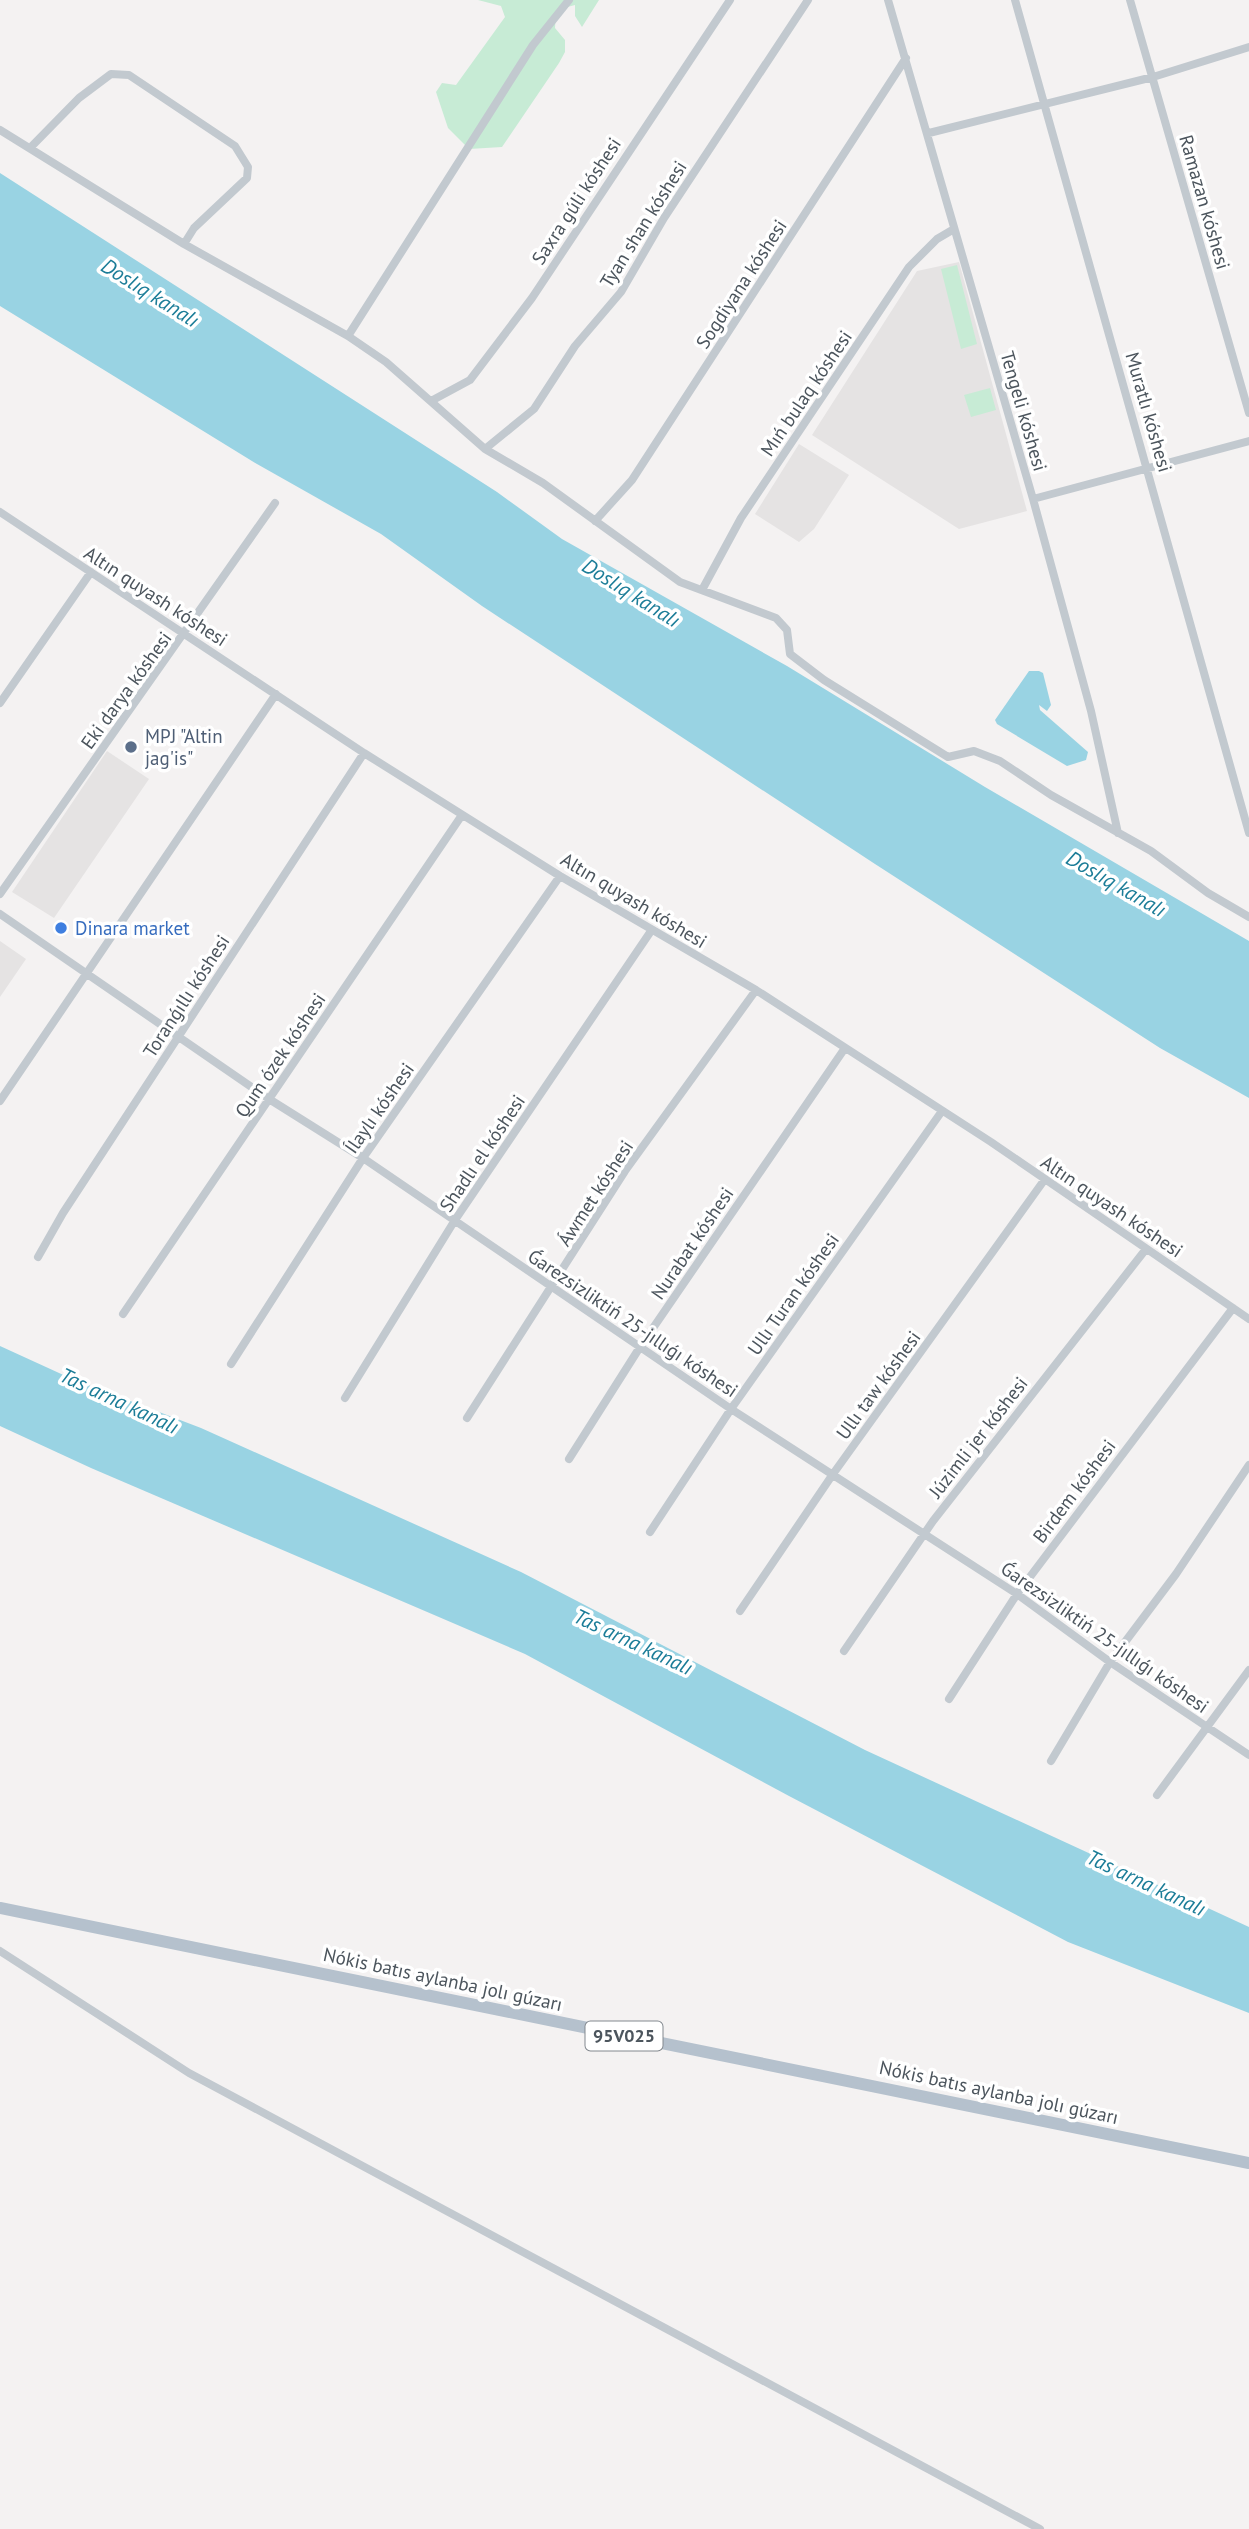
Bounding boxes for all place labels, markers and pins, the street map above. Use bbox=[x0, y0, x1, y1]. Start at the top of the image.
place label: MPJ "Altin jag'is" bbox=[145, 724, 223, 770]
marker: MPJ "Altin jag'is" bbox=[123, 739, 139, 755]
place label: Dinara market bbox=[75, 916, 190, 940]
marker: Dinara market bbox=[53, 920, 69, 936]

